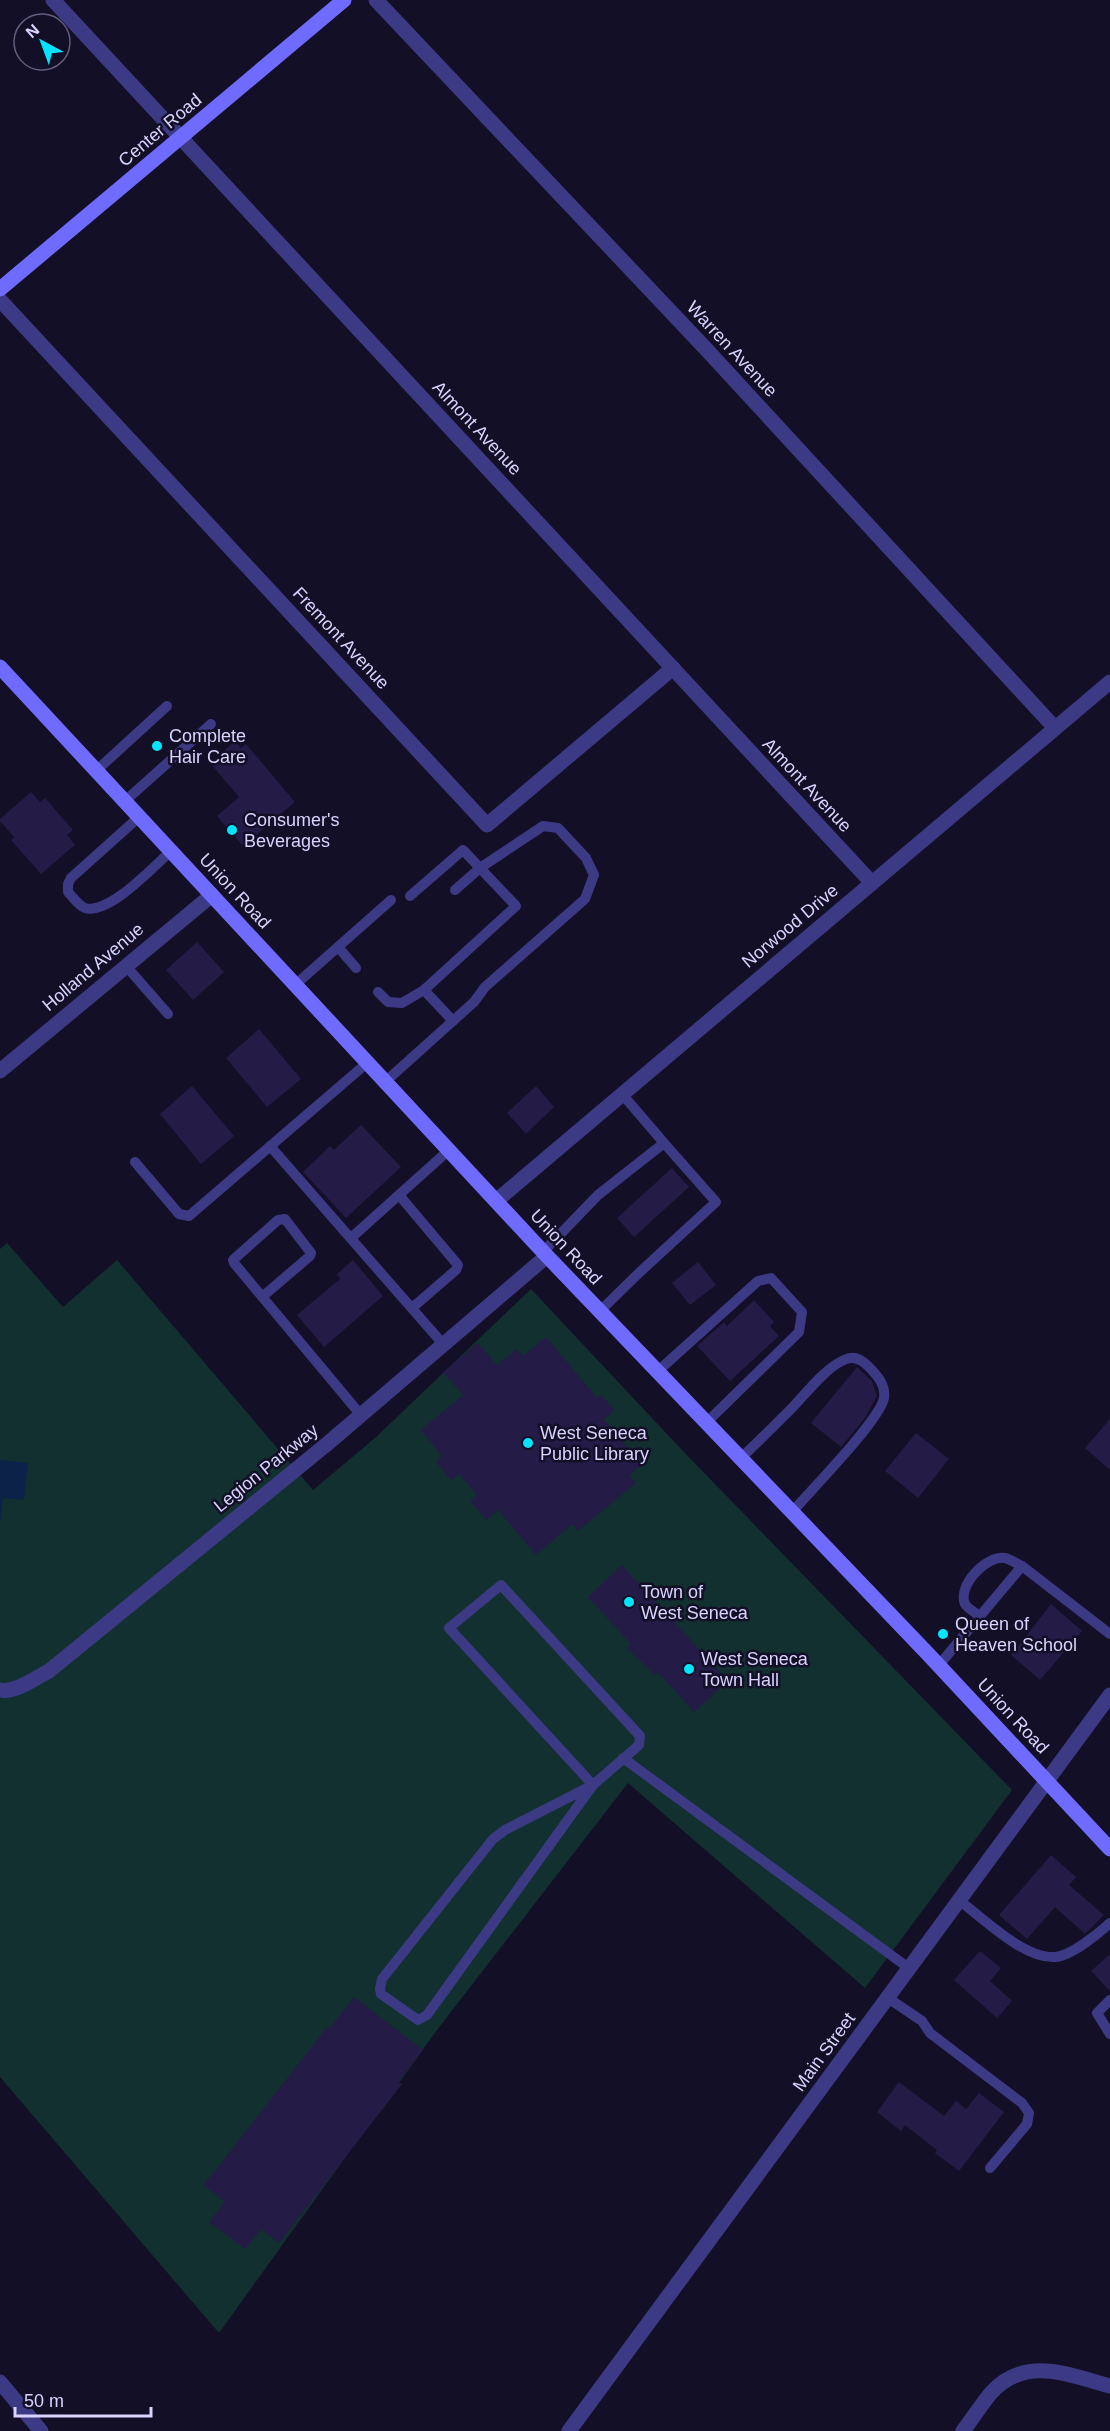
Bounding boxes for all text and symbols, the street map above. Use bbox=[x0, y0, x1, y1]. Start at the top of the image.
north arrow bbox=[12, 12, 72, 72]
text: N bbox=[23, 21, 42, 41]
street label: Center Road bbox=[114, 90, 206, 170]
street label: Warren Avenue bbox=[683, 297, 781, 401]
street label: Almont Avenue bbox=[429, 377, 525, 479]
street label: Fremont Avenue bbox=[289, 583, 393, 693]
place label: Complete Hair Care bbox=[169, 726, 246, 767]
street label: Almont Avenue bbox=[759, 734, 855, 836]
marker: Complete Hair Care bbox=[150, 739, 164, 753]
place label: Consumer's Beverages bbox=[244, 810, 339, 851]
marker: Consumer's Beverages bbox=[225, 823, 239, 837]
street label: Union Road bbox=[195, 849, 275, 933]
street label: Norwood Drive bbox=[738, 880, 842, 972]
street label: Holland Avenue bbox=[38, 919, 148, 1015]
street label: Union Road bbox=[526, 1205, 606, 1289]
street label: Legion Parkway bbox=[210, 1420, 322, 1516]
place label: West Seneca Public Library bbox=[540, 1423, 649, 1464]
marker: West Seneca Public Library bbox=[521, 1436, 535, 1450]
place label: Town of West Seneca bbox=[641, 1582, 749, 1623]
marker: Town of West Seneca bbox=[622, 1595, 636, 1609]
place label: Queen of Heaven School bbox=[955, 1614, 1077, 1655]
marker: Queen of Heaven School bbox=[936, 1627, 950, 1641]
place label: West Seneca Town Hall bbox=[701, 1649, 809, 1690]
marker: West Seneca Town Hall bbox=[682, 1662, 696, 1676]
street label: Union Road bbox=[973, 1674, 1053, 1758]
street label: Main Street bbox=[789, 2009, 859, 2095]
scale bar bbox=[15, 2380, 152, 2418]
text: 50 m bbox=[24, 2391, 64, 2411]

